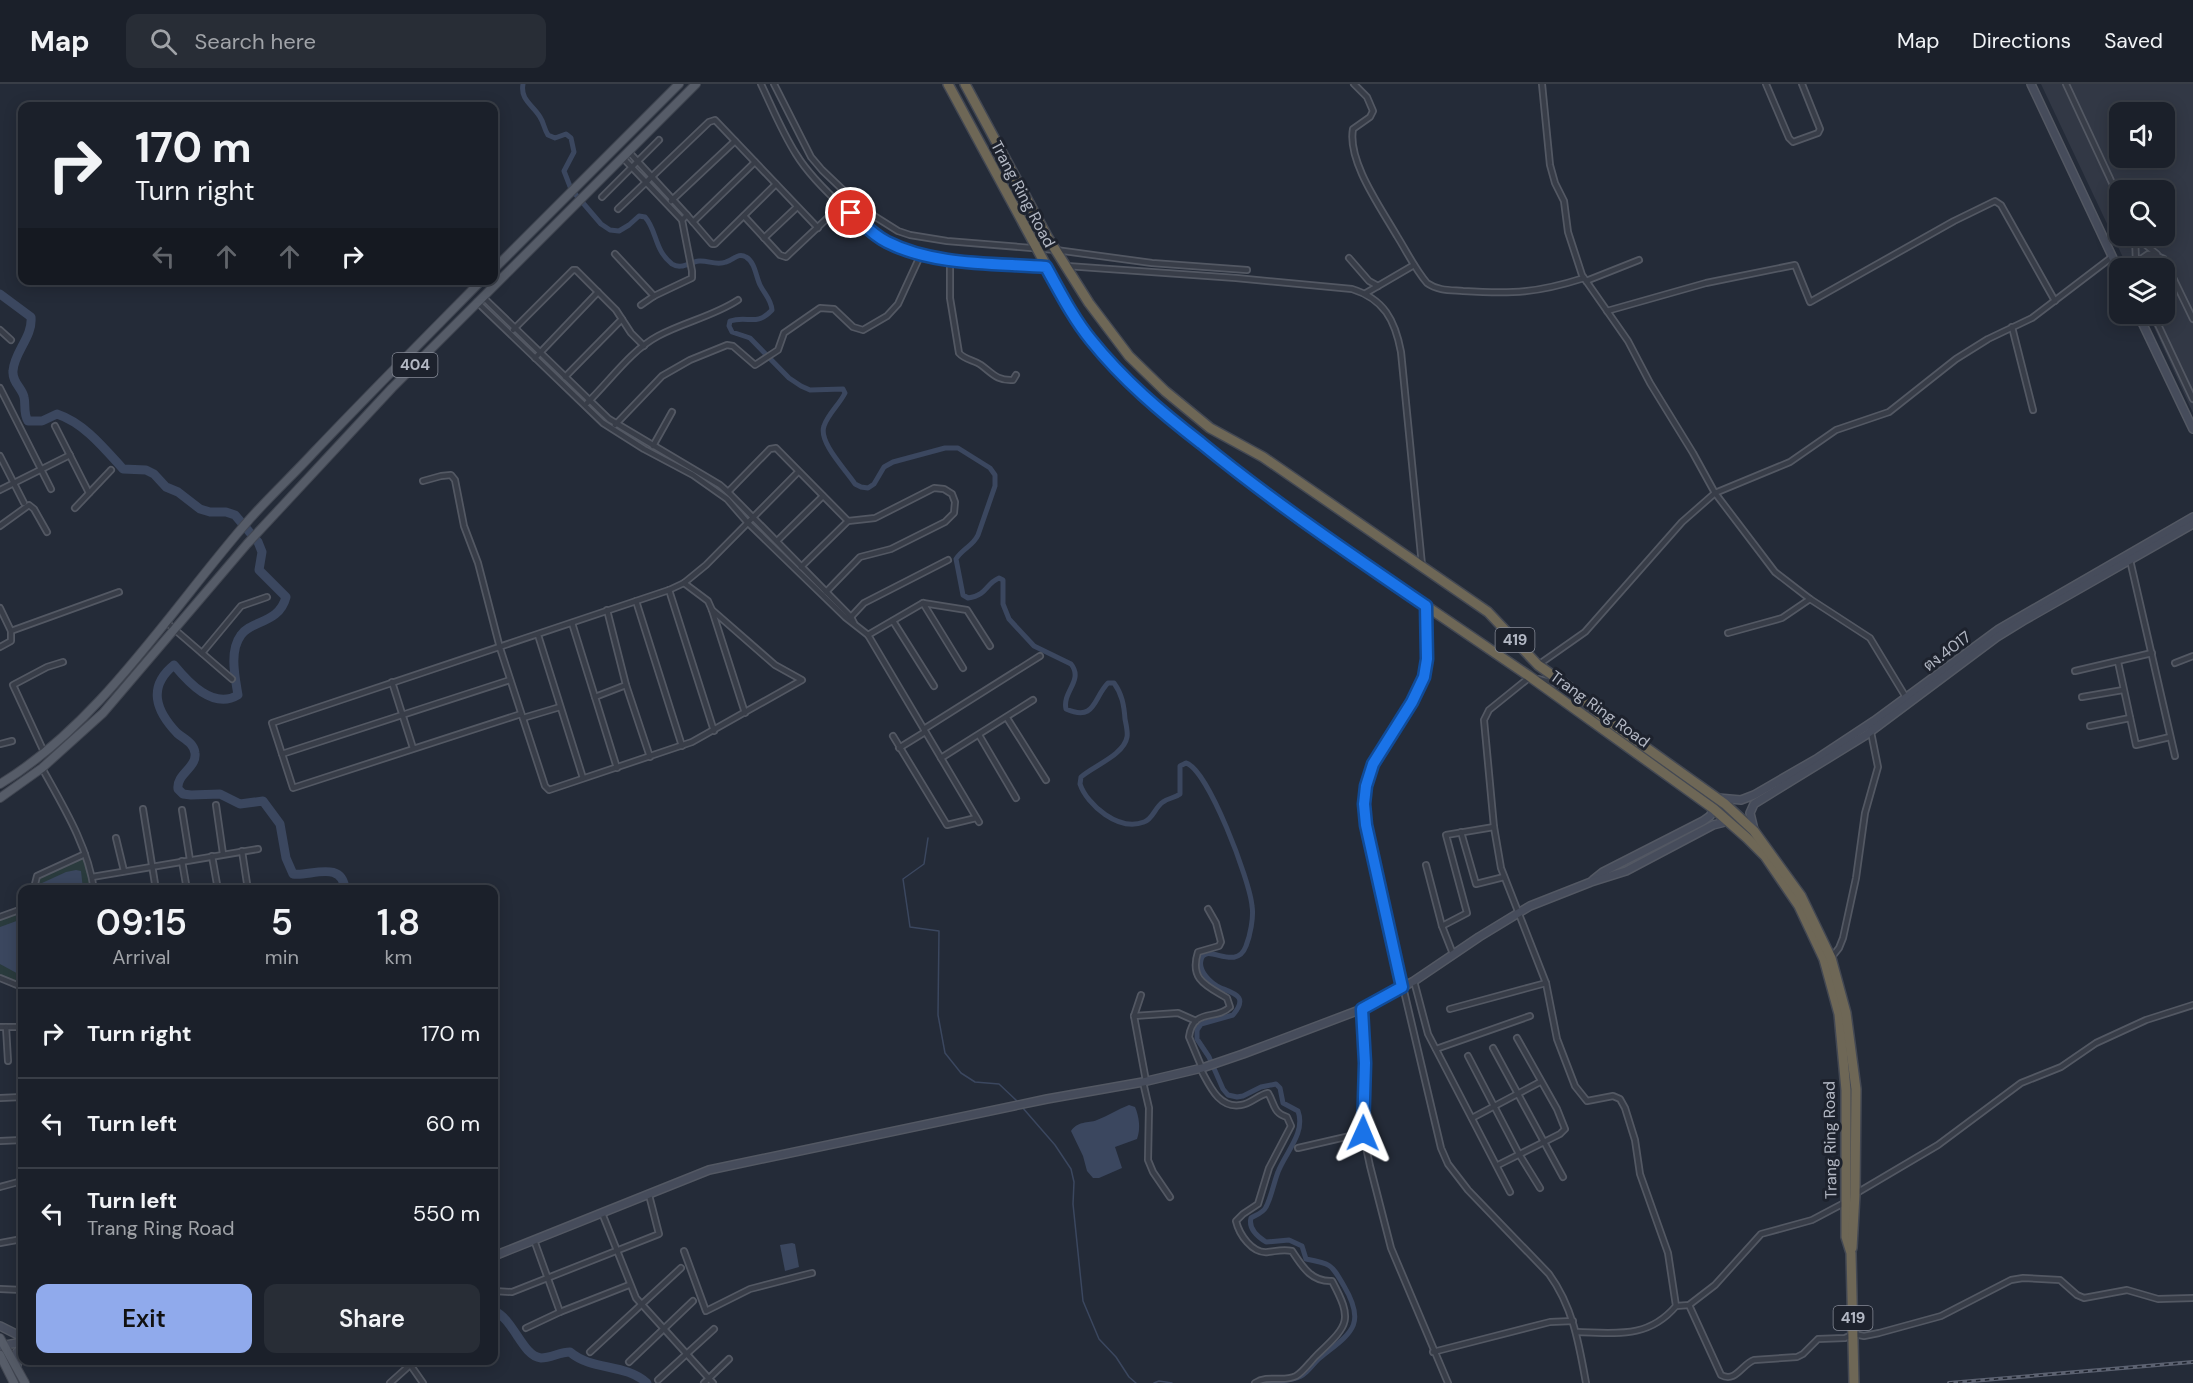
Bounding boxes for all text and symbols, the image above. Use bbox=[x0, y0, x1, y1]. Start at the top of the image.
search box bbox=[126, 14, 546, 68]
text: Map bbox=[30, 23, 90, 60]
icon: search bbox=[147, 25, 180, 58]
text: Search here bbox=[195, 27, 316, 56]
text: Map bbox=[1897, 27, 1939, 55]
text: Directions bbox=[1972, 27, 2071, 55]
text: Saved bbox=[2104, 27, 2163, 55]
map controls bbox=[2109, 102, 2175, 324]
button: sound bbox=[2109, 102, 2175, 168]
text: 170 m bbox=[135, 120, 252, 175]
icon: right bbox=[36, 126, 114, 204]
street label: Trang Ring Road bbox=[986, 137, 1060, 251]
text: Turn right bbox=[135, 173, 255, 208]
button: search bbox=[2109, 180, 2175, 246]
pin bbox=[825, 187, 876, 238]
icon: arrive bbox=[834, 196, 867, 229]
icon: left bbox=[147, 240, 180, 273]
icon: ahead bbox=[210, 240, 243, 273]
icon: ahead bbox=[273, 240, 306, 273]
icon: right bbox=[336, 240, 369, 273]
button: layers bbox=[2109, 258, 2175, 324]
road number: 404 bbox=[392, 353, 438, 377]
street label: ตง.4017 bbox=[1919, 626, 1975, 676]
road number: 419 bbox=[1496, 628, 1534, 652]
street label: Trang Ring Road bbox=[1546, 666, 1654, 752]
text: 09:15 bbox=[96, 899, 187, 946]
text: 5 bbox=[271, 899, 293, 946]
text: 1.8 bbox=[377, 899, 420, 946]
text: Arrival bbox=[112, 944, 171, 970]
text: min bbox=[265, 944, 299, 970]
text: km bbox=[385, 944, 412, 970]
icon: right bbox=[36, 1017, 69, 1050]
text: Turn right bbox=[87, 1019, 192, 1048]
text: 170 m bbox=[421, 1019, 480, 1048]
street label: Trang Ring Road bbox=[1818, 1081, 1842, 1199]
position arrow bbox=[1331, 1101, 1395, 1165]
icon: left bbox=[36, 1107, 69, 1140]
text: Turn left bbox=[87, 1109, 177, 1138]
text: 60 m bbox=[426, 1109, 480, 1138]
text: Turn left bbox=[87, 1186, 177, 1215]
icon: left bbox=[36, 1197, 69, 1230]
text: 550 m bbox=[413, 1199, 480, 1228]
text: Trang Ring Road bbox=[87, 1215, 235, 1241]
button: Exit bbox=[36, 1284, 252, 1353]
button: Share bbox=[264, 1284, 480, 1353]
road number: 419 bbox=[1834, 1306, 1872, 1330]

